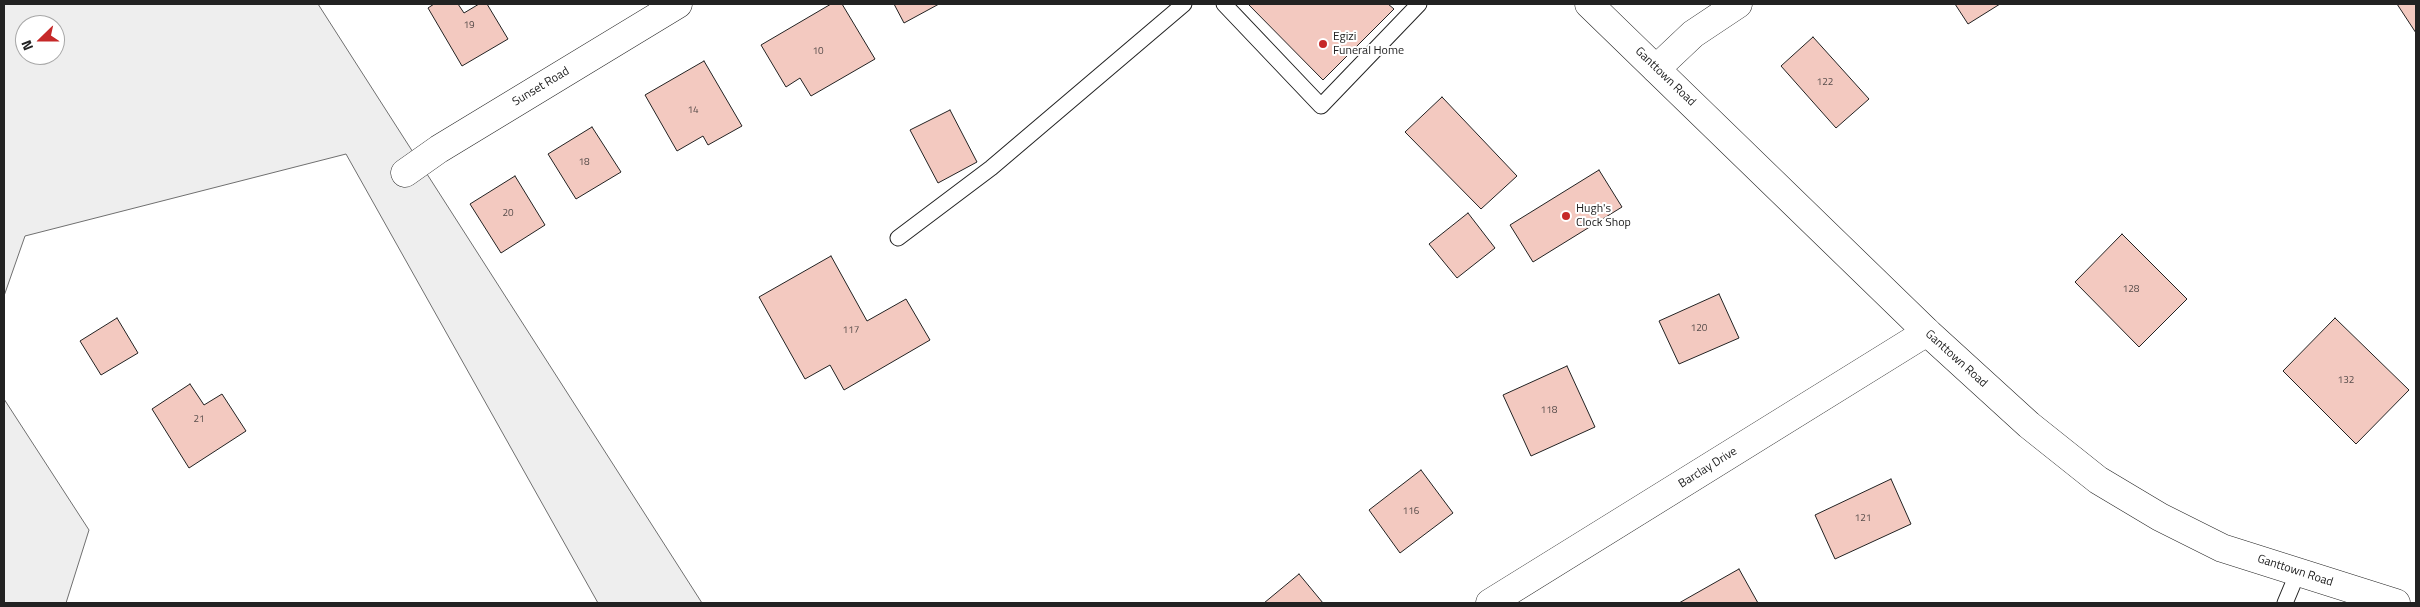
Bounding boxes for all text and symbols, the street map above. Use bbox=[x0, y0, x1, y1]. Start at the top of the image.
north arrow bbox=[15, 15, 65, 65]
house number: 19 bbox=[463, 20, 475, 32]
place label: Egizi Funeral Home bbox=[1333, 30, 1404, 58]
text: N bbox=[15, 37, 38, 54]
marker: Egizi Funeral Home bbox=[1317, 38, 1329, 50]
street label: Ganttown Road bbox=[1632, 44, 1698, 110]
house number: 10 bbox=[812, 46, 824, 58]
street label: Sunset Road bbox=[510, 64, 572, 110]
house number: 122 bbox=[1817, 77, 1833, 89]
house number: 14 bbox=[687, 105, 699, 117]
house number: 18 bbox=[578, 157, 590, 169]
place label: Hugh's Clock Shop bbox=[1576, 202, 1631, 230]
house number: 20 bbox=[502, 208, 514, 220]
marker: Hugh's Clock Shop bbox=[1560, 210, 1572, 222]
house number: 128 bbox=[2123, 284, 2139, 296]
house number: 120 bbox=[1691, 323, 1707, 335]
house number: 117 bbox=[843, 325, 859, 337]
street label: Ganttown Road bbox=[1922, 327, 1990, 391]
house number: 132 bbox=[2338, 375, 2354, 387]
house number: 118 bbox=[1541, 405, 1557, 417]
house number: 21 bbox=[193, 414, 205, 426]
street label: Barclay Drive bbox=[1676, 444, 1740, 492]
house number: 116 bbox=[1403, 506, 1419, 518]
house number: 121 bbox=[1855, 513, 1871, 525]
street label: Ganttown Road bbox=[2255, 552, 2335, 590]

